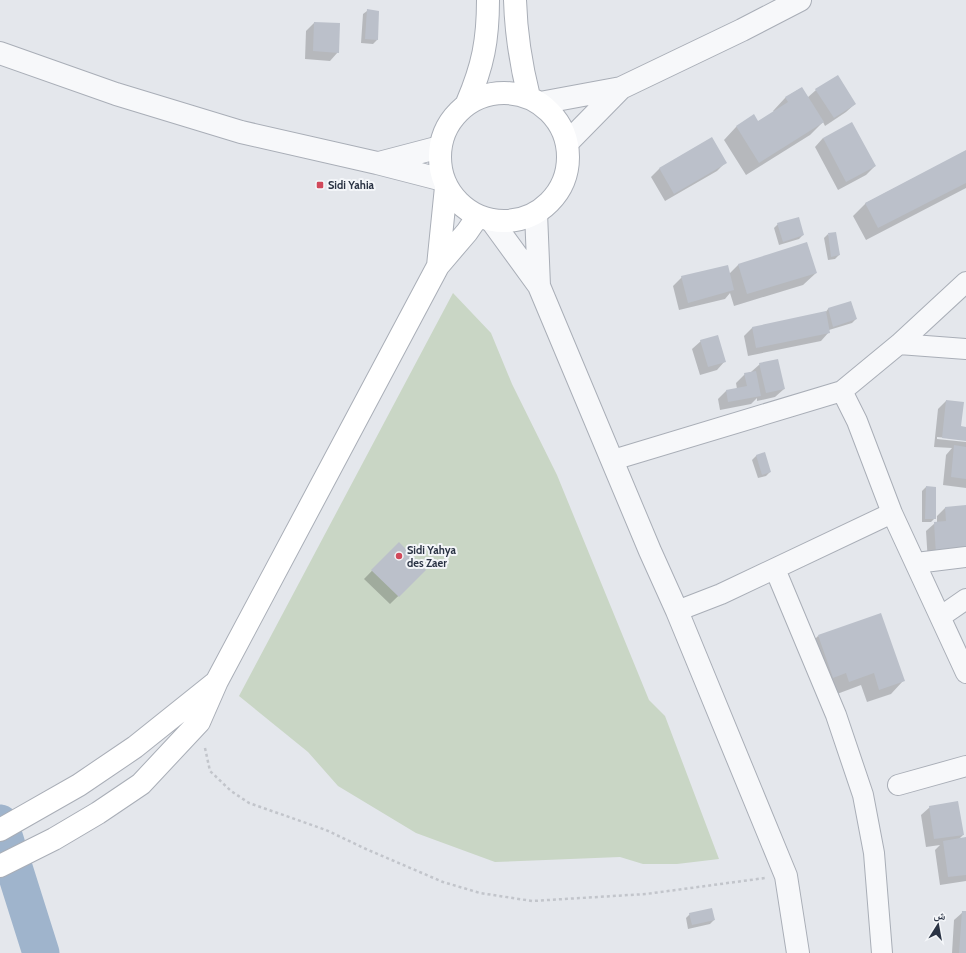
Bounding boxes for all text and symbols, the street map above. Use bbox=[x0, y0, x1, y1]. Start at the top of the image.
place label: Sidi Yahia bbox=[328, 178, 375, 192]
marker: Sidi Yahia bbox=[315, 180, 325, 190]
place label: Sidi Yahya des Zaer bbox=[407, 543, 457, 570]
marker: Sidi Yahya des Zaer bbox=[394, 551, 404, 561]
north arrow bbox=[918, 905, 958, 945]
text: ش bbox=[933, 907, 947, 924]

